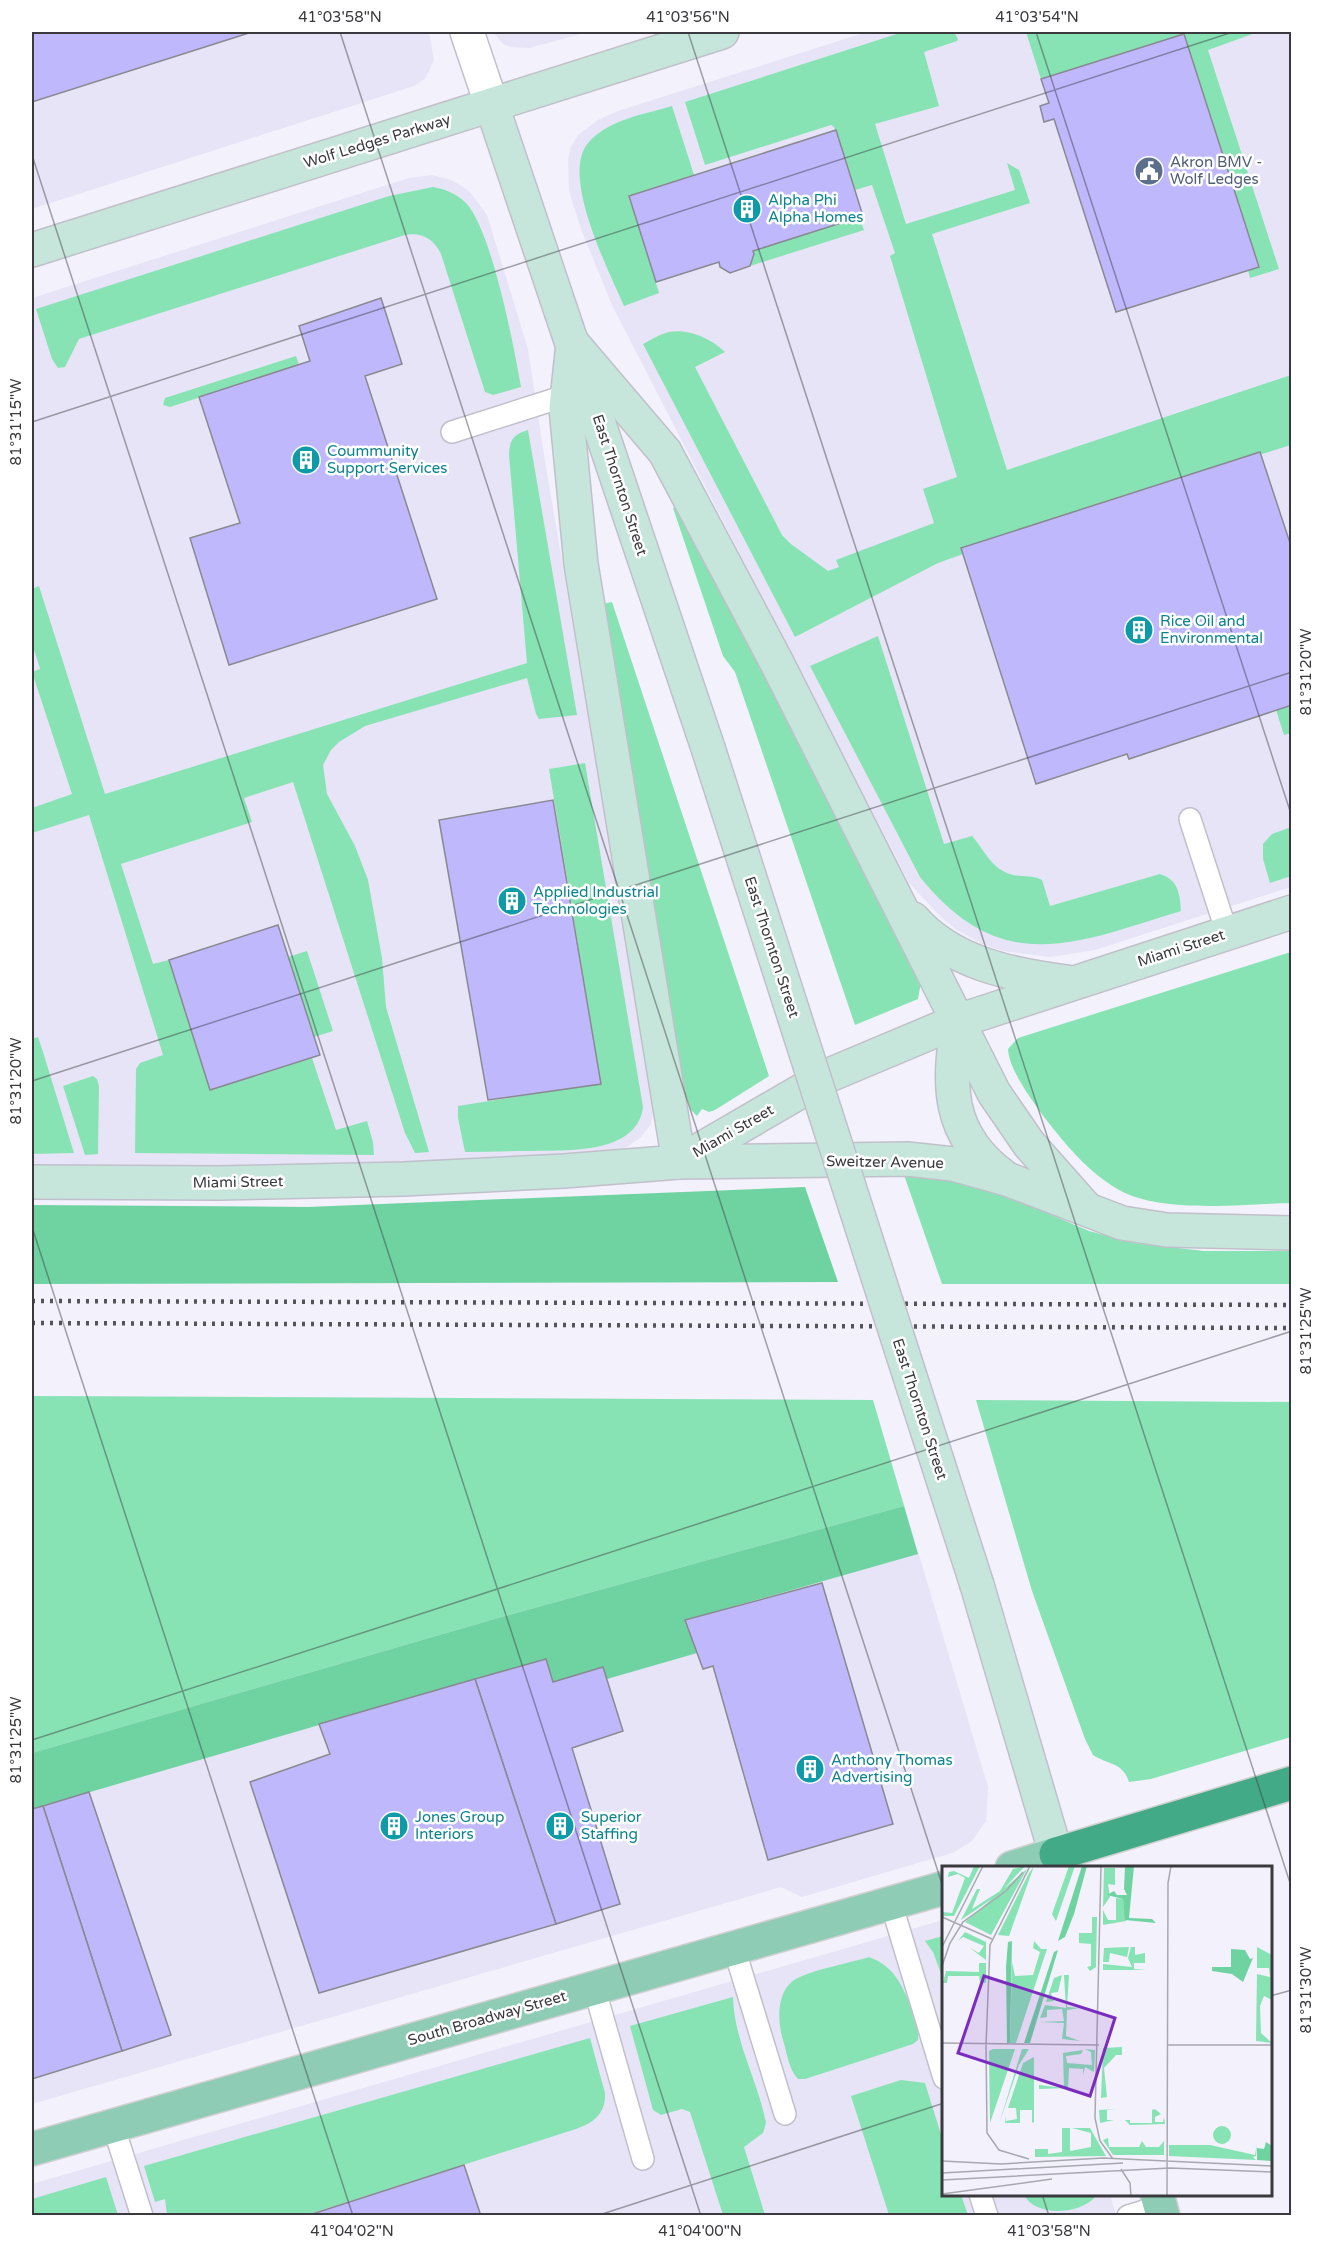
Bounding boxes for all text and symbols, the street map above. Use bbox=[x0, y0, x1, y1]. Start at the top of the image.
text: 41°03'58"N bbox=[298, 8, 382, 26]
text: 41°03'56"N bbox=[646, 8, 730, 26]
text: 41°03'54"N bbox=[995, 8, 1079, 26]
street label: Wolf Ledges Parkway bbox=[301, 110, 453, 172]
place label: Akron BMV - Wolf Ledges bbox=[1170, 153, 1262, 188]
public building icon: Akron BMV - Wolf Ledges bbox=[1133, 155, 1165, 187]
place label: Alpha Phi Alpha Homes bbox=[768, 191, 863, 226]
building icon: Alpha Phi Alpha Homes bbox=[731, 193, 763, 225]
text: 81°31'15"W bbox=[7, 379, 25, 465]
street label: East Thornton Street bbox=[589, 412, 651, 558]
place label: Coummunity Support Services bbox=[327, 442, 447, 477]
building icon: Coummunity Support Services bbox=[290, 444, 322, 476]
place label: Rice Oil and Environmental bbox=[1160, 612, 1263, 647]
building icon: Rice Oil and Environmental bbox=[1123, 614, 1155, 646]
text: 81°31'20"W bbox=[1297, 629, 1315, 715]
street label: East Thornton Street bbox=[741, 874, 803, 1020]
place label: Applied Industrial Technologies bbox=[533, 883, 659, 918]
building icon: Applied Industrial Technologies bbox=[496, 885, 528, 917]
street label: Miami Street bbox=[1135, 925, 1227, 971]
text: 81°31'20"W bbox=[7, 1038, 25, 1124]
street label: Miami Street bbox=[689, 1100, 777, 1161]
street label: Sweitzer Avenue bbox=[826, 1152, 944, 1172]
street label: Miami Street bbox=[192, 1172, 284, 1192]
text: 81°31'25"W bbox=[1297, 1288, 1315, 1374]
street label: East Thornton Street bbox=[889, 1336, 951, 1482]
text: 81°31'25"W bbox=[7, 1697, 25, 1783]
place label: Anthony Thomas Advertising bbox=[831, 1751, 953, 1786]
building icon: Anthony Thomas Advertising bbox=[794, 1753, 826, 1785]
place label: Jones Group Interiors bbox=[415, 1808, 504, 1843]
place label: Superior Staffing bbox=[581, 1808, 642, 1843]
building icon: Jones Group Interiors bbox=[378, 1810, 410, 1842]
building icon: Superior Staffing bbox=[544, 1810, 576, 1842]
inset map bbox=[942, 1866, 1272, 2196]
text: 81°31'30"W bbox=[1297, 1947, 1315, 2033]
street label: South Broadway Street bbox=[406, 1987, 569, 2049]
text: 41°04'02"N bbox=[310, 2222, 394, 2240]
text: 41°04'00"N bbox=[658, 2222, 742, 2240]
text: 41°03'58"N bbox=[1007, 2222, 1091, 2240]

